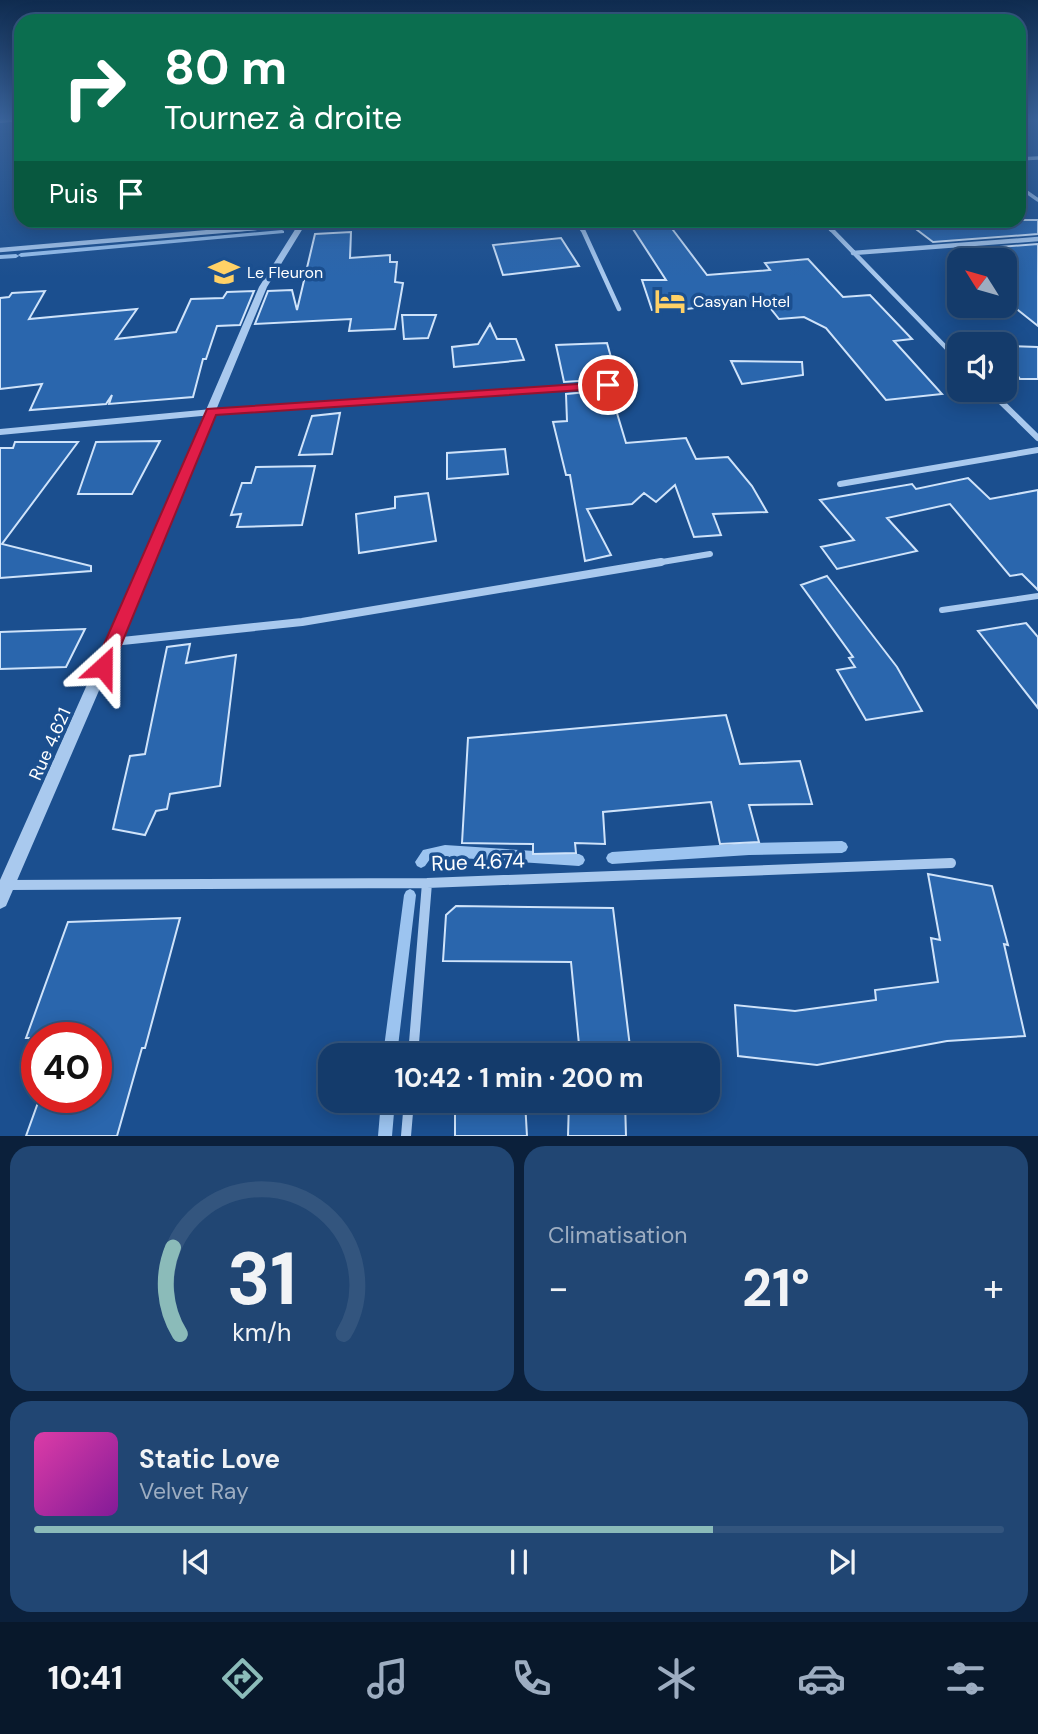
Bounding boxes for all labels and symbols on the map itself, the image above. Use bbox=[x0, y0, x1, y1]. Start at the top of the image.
north arrow bbox=[947, 248, 1017, 318]
school or university icon: Le Fleuron bbox=[207, 255, 241, 289]
place label: Le Fleuron bbox=[247, 262, 323, 283]
hotel icon: Casyan Hotel bbox=[653, 284, 687, 318]
place label: Casyan Hotel bbox=[693, 291, 790, 312]
pin bbox=[578, 355, 638, 415]
position arrow bbox=[66, 630, 140, 704]
street label: Rue 4.621 bbox=[23, 704, 77, 784]
street label: Rue 4.674 bbox=[431, 846, 526, 878]
speed limit sign: 40 bbox=[21, 1022, 112, 1113]

